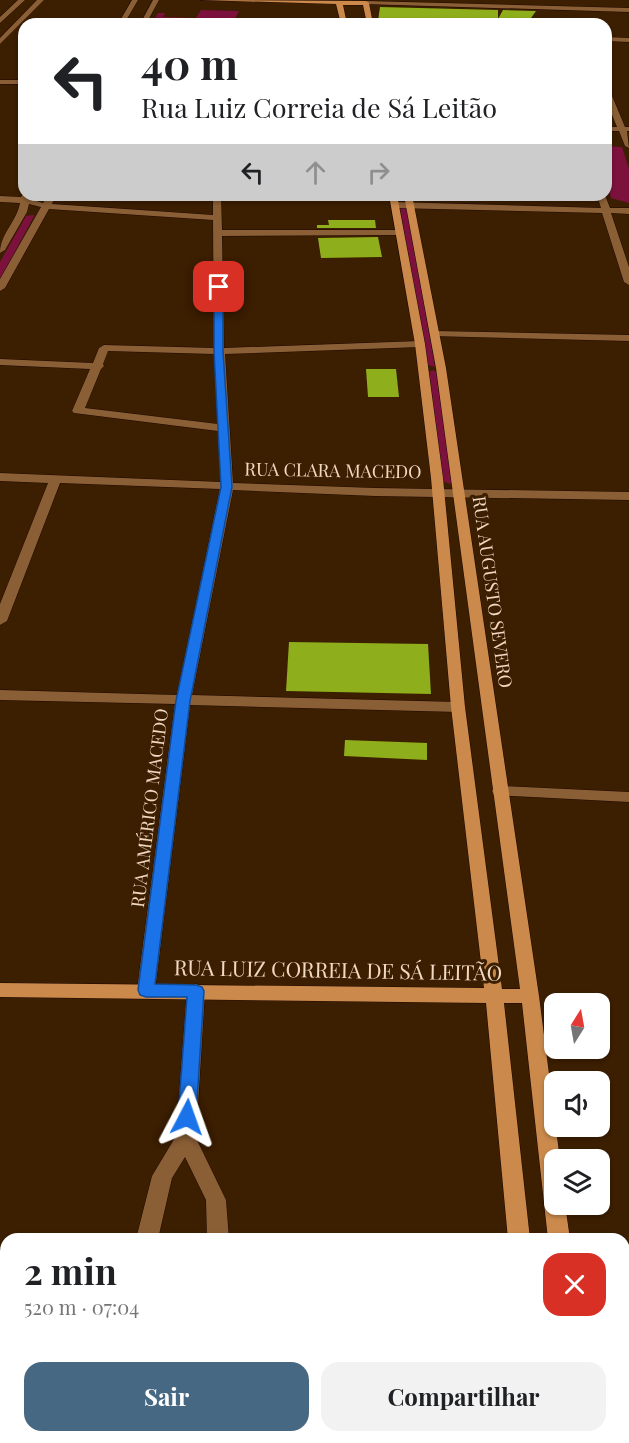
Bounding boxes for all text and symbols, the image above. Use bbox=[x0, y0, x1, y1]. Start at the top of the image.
text: 40 m bbox=[141, 35, 238, 91]
icon: left bbox=[42, 42, 120, 120]
text: Rua Luiz Correia de Sá Leitão bbox=[141, 89, 497, 125]
icon: left bbox=[236, 156, 269, 189]
icon: ahead bbox=[299, 156, 332, 189]
icon: right bbox=[362, 156, 395, 189]
pin bbox=[193, 261, 244, 312]
icon: arrive bbox=[202, 270, 235, 303]
street label: RUA CLARA MACEDO bbox=[244, 456, 422, 484]
street label: RUA AUGUSTO SEVERO bbox=[468, 494, 518, 689]
street label: RUA AMÉRICO MACEDO bbox=[125, 707, 173, 909]
street label: RUA LUIZ CORREIA DE SÁ LEITÃO bbox=[174, 952, 502, 986]
north arrow bbox=[544, 993, 610, 1059]
map controls bbox=[544, 993, 610, 1215]
button: sound bbox=[544, 1071, 610, 1137]
position arrow bbox=[155, 1085, 219, 1149]
button: layers bbox=[544, 1149, 610, 1215]
text: 2 min bbox=[24, 1246, 117, 1294]
button: close bbox=[543, 1253, 606, 1316]
text: 520 m · 07:04 bbox=[24, 1293, 139, 1320]
button: Sair bbox=[24, 1362, 309, 1431]
button: Compartilhar bbox=[321, 1362, 606, 1431]

